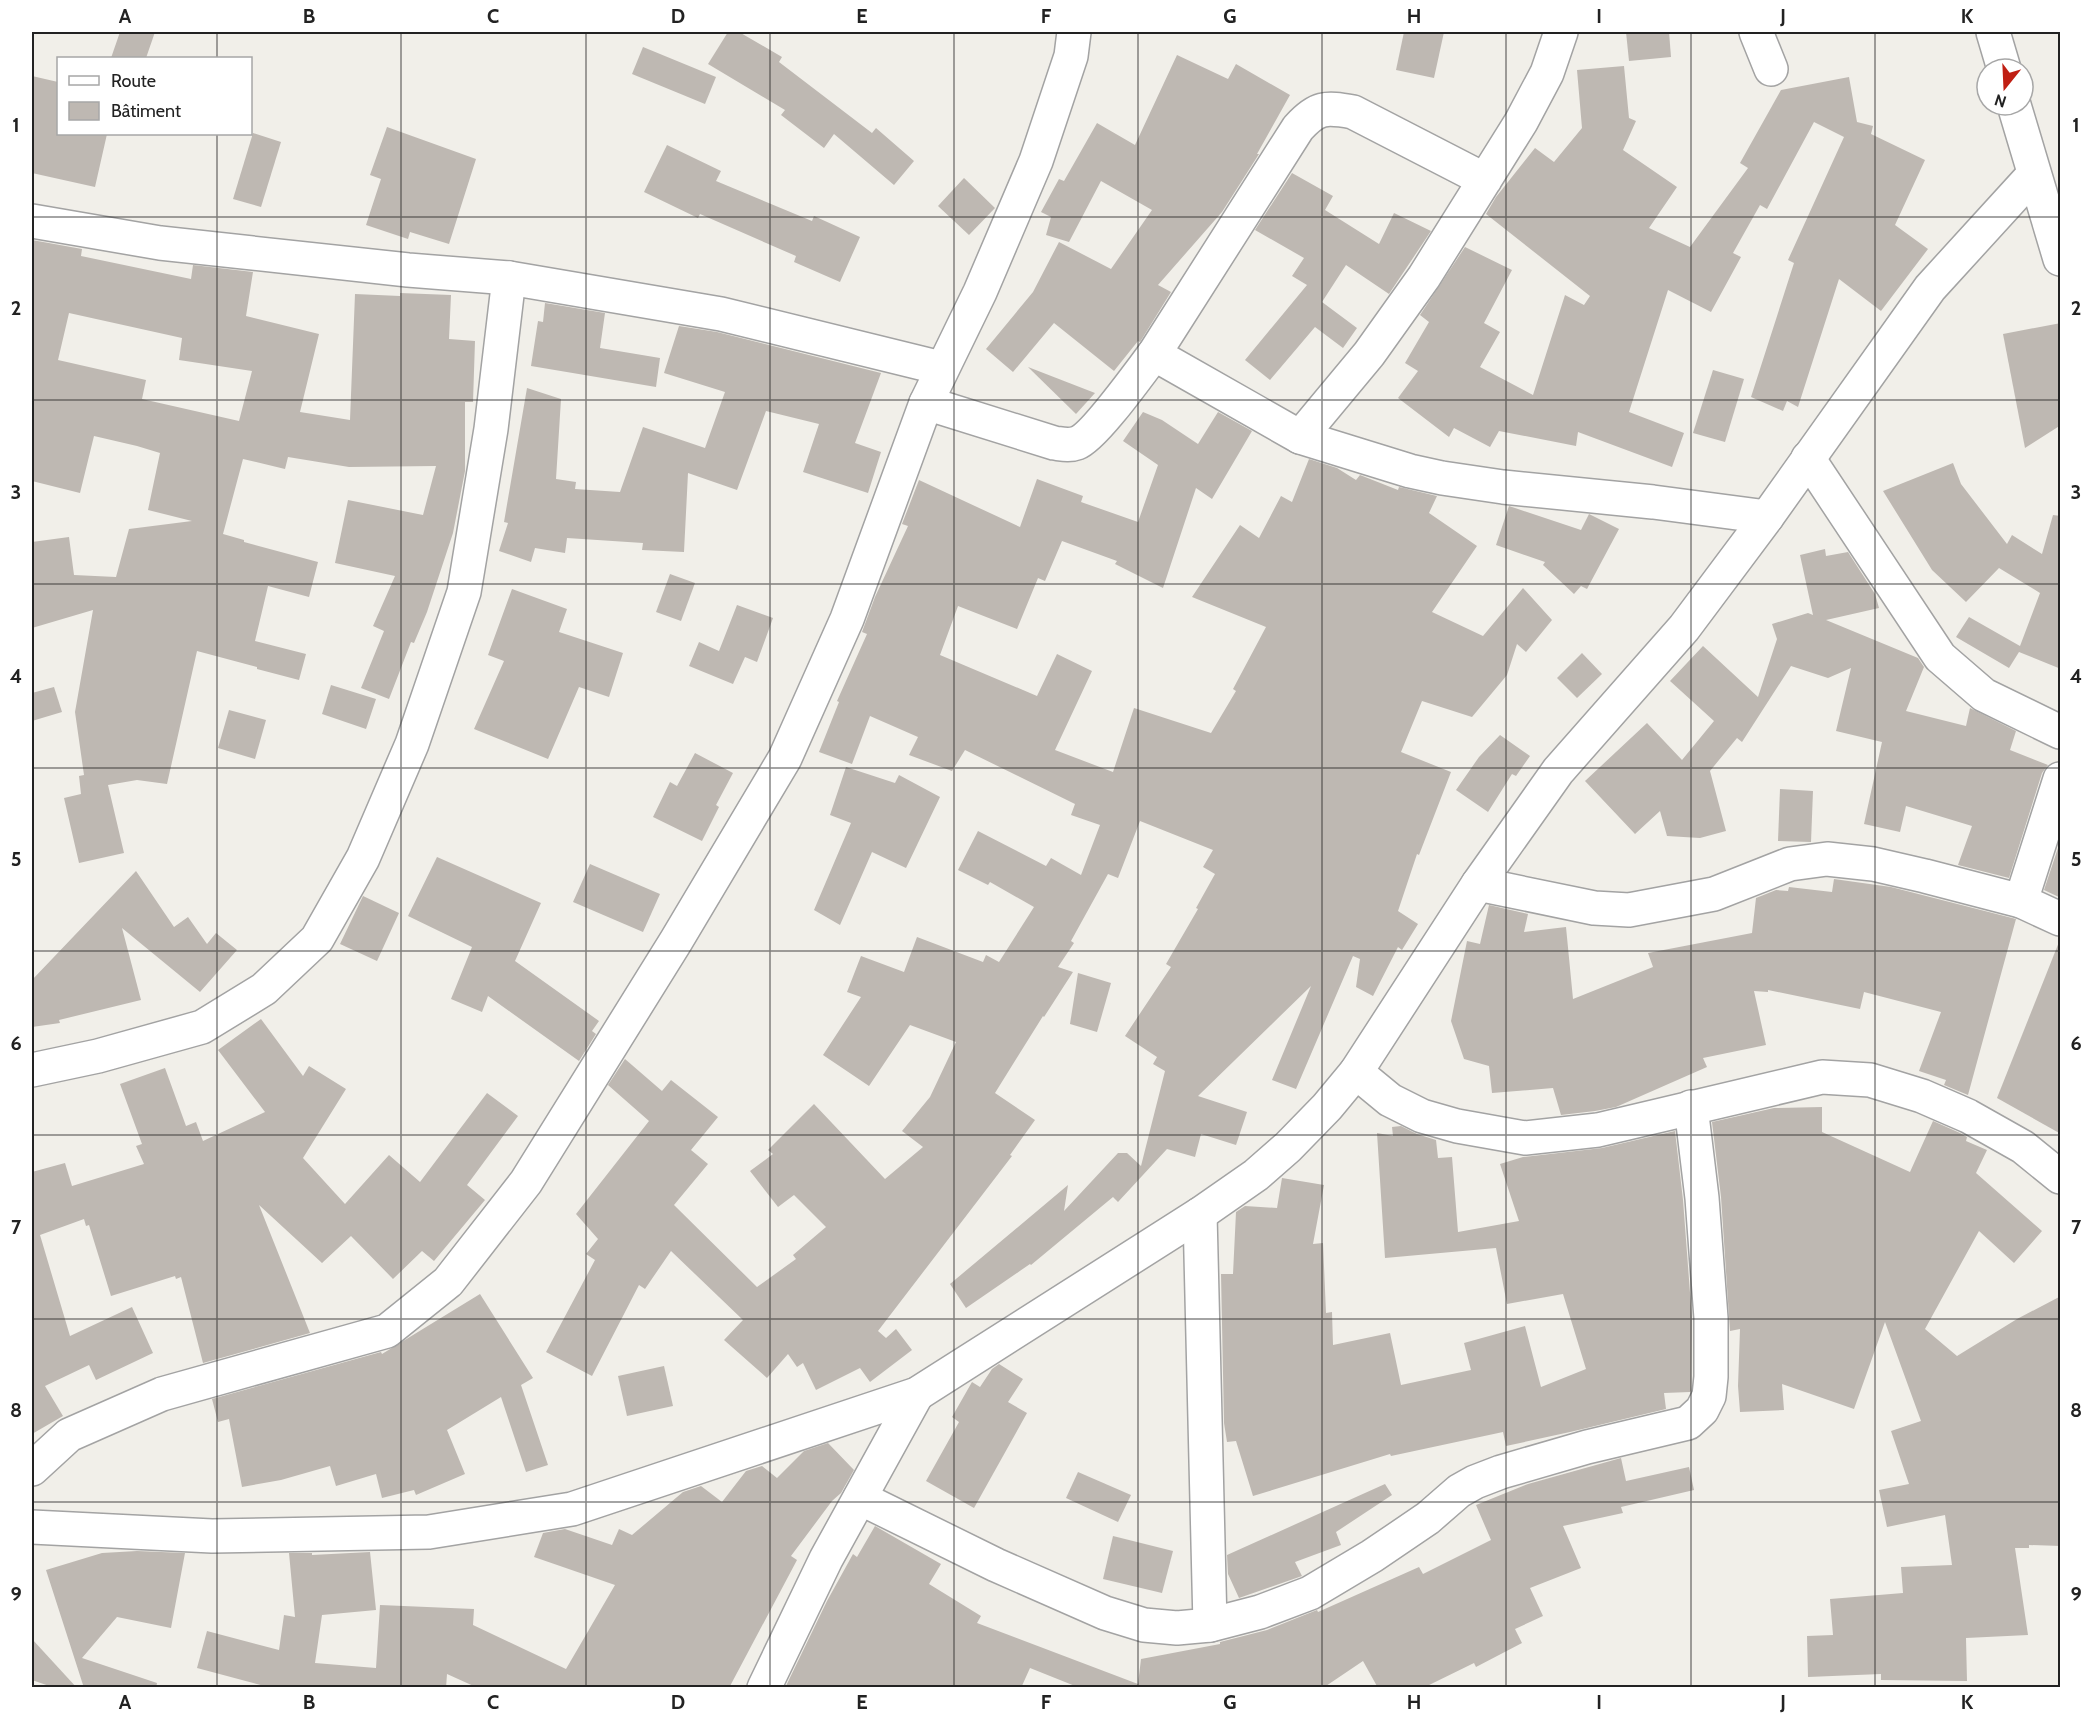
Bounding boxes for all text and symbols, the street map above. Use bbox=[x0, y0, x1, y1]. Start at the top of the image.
text: A bbox=[119, 4, 132, 28]
text: B bbox=[303, 4, 315, 28]
text: C bbox=[487, 4, 499, 28]
text: D bbox=[671, 4, 685, 28]
text: E bbox=[856, 4, 868, 28]
text: F bbox=[1041, 4, 1052, 28]
text: G bbox=[1223, 4, 1237, 28]
text: H bbox=[1407, 4, 1421, 28]
text: I bbox=[1596, 4, 1602, 28]
text: J bbox=[1779, 4, 1786, 28]
text: K bbox=[1961, 4, 1974, 28]
legend bbox=[57, 57, 252, 135]
north arrow bbox=[1975, 57, 2035, 117]
text: Route bbox=[111, 70, 156, 92]
text: N bbox=[1992, 90, 2009, 112]
text: Bâtiment bbox=[111, 100, 181, 122]
text: 1 bbox=[12, 113, 20, 137]
text: 1 bbox=[2072, 113, 2080, 137]
text: 2 bbox=[11, 296, 21, 320]
text: 2 bbox=[2071, 296, 2081, 320]
text: 3 bbox=[11, 480, 21, 504]
text: 3 bbox=[2071, 480, 2081, 504]
text: 4 bbox=[10, 664, 22, 688]
text: 4 bbox=[2070, 664, 2082, 688]
text: 5 bbox=[11, 847, 21, 871]
text: 5 bbox=[2071, 847, 2081, 871]
text: 6 bbox=[10, 1031, 22, 1055]
text: 6 bbox=[2070, 1031, 2082, 1055]
text: 7 bbox=[11, 1215, 22, 1239]
text: 7 bbox=[2071, 1215, 2082, 1239]
text: 8 bbox=[10, 1398, 22, 1422]
text: 8 bbox=[2070, 1398, 2082, 1422]
text: 9 bbox=[10, 1582, 22, 1606]
text: 9 bbox=[2070, 1582, 2082, 1606]
text: A bbox=[119, 1690, 132, 1714]
text: B bbox=[303, 1690, 315, 1714]
text: C bbox=[487, 1690, 499, 1714]
text: D bbox=[671, 1690, 685, 1714]
text: E bbox=[856, 1690, 868, 1714]
text: F bbox=[1041, 1690, 1052, 1714]
text: G bbox=[1223, 1690, 1237, 1714]
text: H bbox=[1407, 1690, 1421, 1714]
text: I bbox=[1596, 1690, 1602, 1714]
text: J bbox=[1779, 1690, 1786, 1714]
text: K bbox=[1961, 1690, 1974, 1714]

